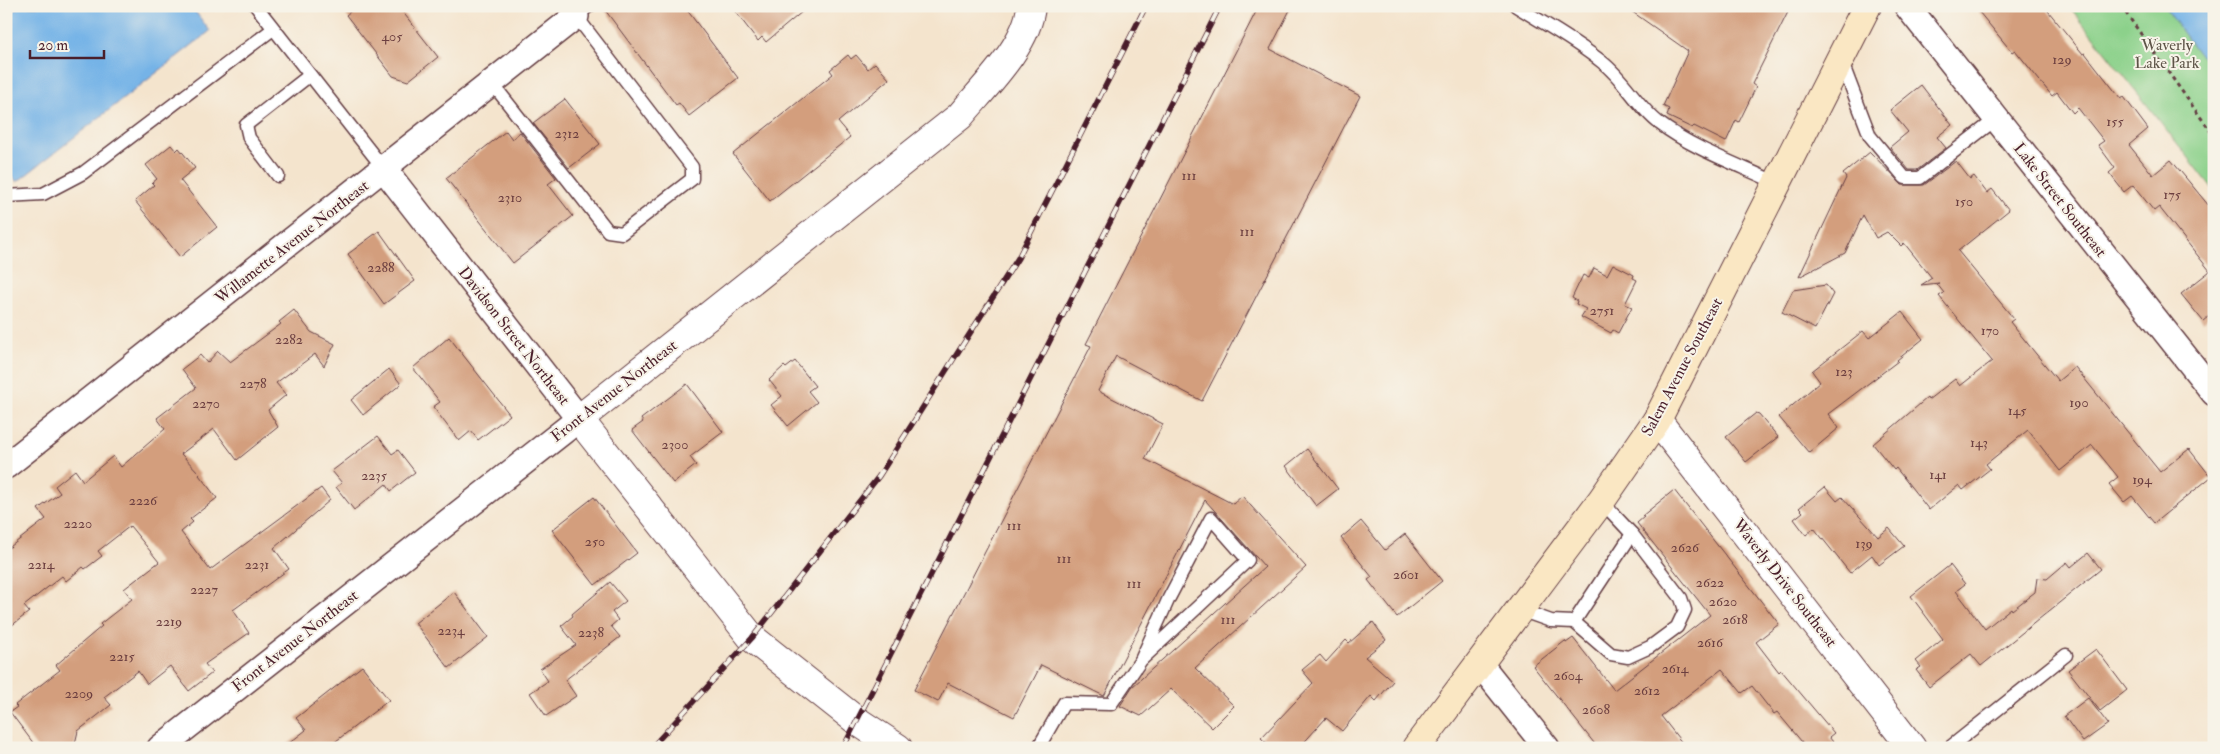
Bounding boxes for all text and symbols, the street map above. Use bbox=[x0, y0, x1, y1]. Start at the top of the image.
scale bar bbox=[30, 28, 104, 60]
house number: 405 bbox=[382, 28, 403, 45]
park label: Waverly Lake Park bbox=[2135, 35, 2200, 73]
text: 20 m bbox=[38, 36, 68, 55]
house number: 129 bbox=[2052, 51, 2072, 68]
house number: 155 bbox=[2106, 113, 2124, 130]
house number: 2312 bbox=[555, 125, 579, 142]
street label: Lake Street Southeast bbox=[2009, 139, 2111, 261]
house number: 111 bbox=[1182, 167, 1197, 184]
street label: Willamette Avenue Northeast bbox=[210, 176, 373, 309]
house number: 175 bbox=[2163, 186, 2182, 203]
house number: 2310 bbox=[498, 189, 522, 206]
house number: 150 bbox=[1955, 193, 1973, 210]
house number: 111 bbox=[1240, 223, 1255, 240]
house number: 2288 bbox=[367, 259, 395, 276]
street label: Davidson Street Northeast bbox=[454, 263, 574, 409]
street label: Salem Avenue Southeast bbox=[1637, 294, 1727, 440]
house number: 2751 bbox=[1590, 302, 1614, 319]
house number: 170 bbox=[1981, 322, 1999, 339]
house number: 2282 bbox=[275, 331, 303, 348]
street label: Front Avenue Northeast bbox=[547, 335, 681, 447]
house number: 123 bbox=[1835, 363, 1853, 380]
house number: 2278 bbox=[239, 375, 267, 392]
house number: 190 bbox=[2069, 394, 2089, 411]
house number: 2270 bbox=[192, 395, 220, 412]
house number: 145 bbox=[2008, 402, 2027, 419]
house number: 143 bbox=[1970, 434, 1988, 451]
house number: 2300 bbox=[662, 436, 688, 453]
house number: 141 bbox=[1929, 466, 1947, 483]
house number: 2235 bbox=[361, 467, 388, 484]
house number: 194 bbox=[2132, 471, 2153, 488]
house number: 2226 bbox=[129, 492, 158, 509]
street label: Waverly Drive Southeast bbox=[1728, 514, 1841, 651]
house number: 2220 bbox=[64, 515, 92, 532]
house number: 111 bbox=[1007, 517, 1022, 534]
house number: 250 bbox=[585, 533, 605, 550]
house number: 139 bbox=[1855, 535, 1873, 552]
house number: 2626 bbox=[1671, 539, 1700, 556]
house number: 111 bbox=[1057, 550, 1072, 567]
house number: 2214 bbox=[28, 556, 56, 573]
house number: 2231 bbox=[245, 556, 269, 573]
house number: 2601 bbox=[1393, 566, 1419, 583]
house number: 2622 bbox=[1696, 574, 1724, 591]
house number: 111 bbox=[1127, 575, 1142, 592]
house number: 2227 bbox=[190, 581, 218, 598]
street label: Front Avenue Northeast bbox=[228, 585, 362, 697]
house number: 2620 bbox=[1709, 593, 1737, 610]
house number: 111 bbox=[1221, 611, 1236, 628]
house number: 2618 bbox=[1722, 611, 1748, 628]
house number: 2219 bbox=[156, 613, 182, 630]
house number: 2234 bbox=[437, 622, 466, 639]
house number: 2238 bbox=[578, 624, 604, 641]
house number: 2616 bbox=[1697, 634, 1724, 651]
house number: 2215 bbox=[109, 648, 135, 665]
house number: 2614 bbox=[1662, 660, 1690, 677]
house number: 2604 bbox=[1554, 667, 1584, 684]
house number: 2612 bbox=[1634, 682, 1660, 699]
house number: 2209 bbox=[65, 685, 93, 702]
house number: 2608 bbox=[1582, 701, 1610, 718]

